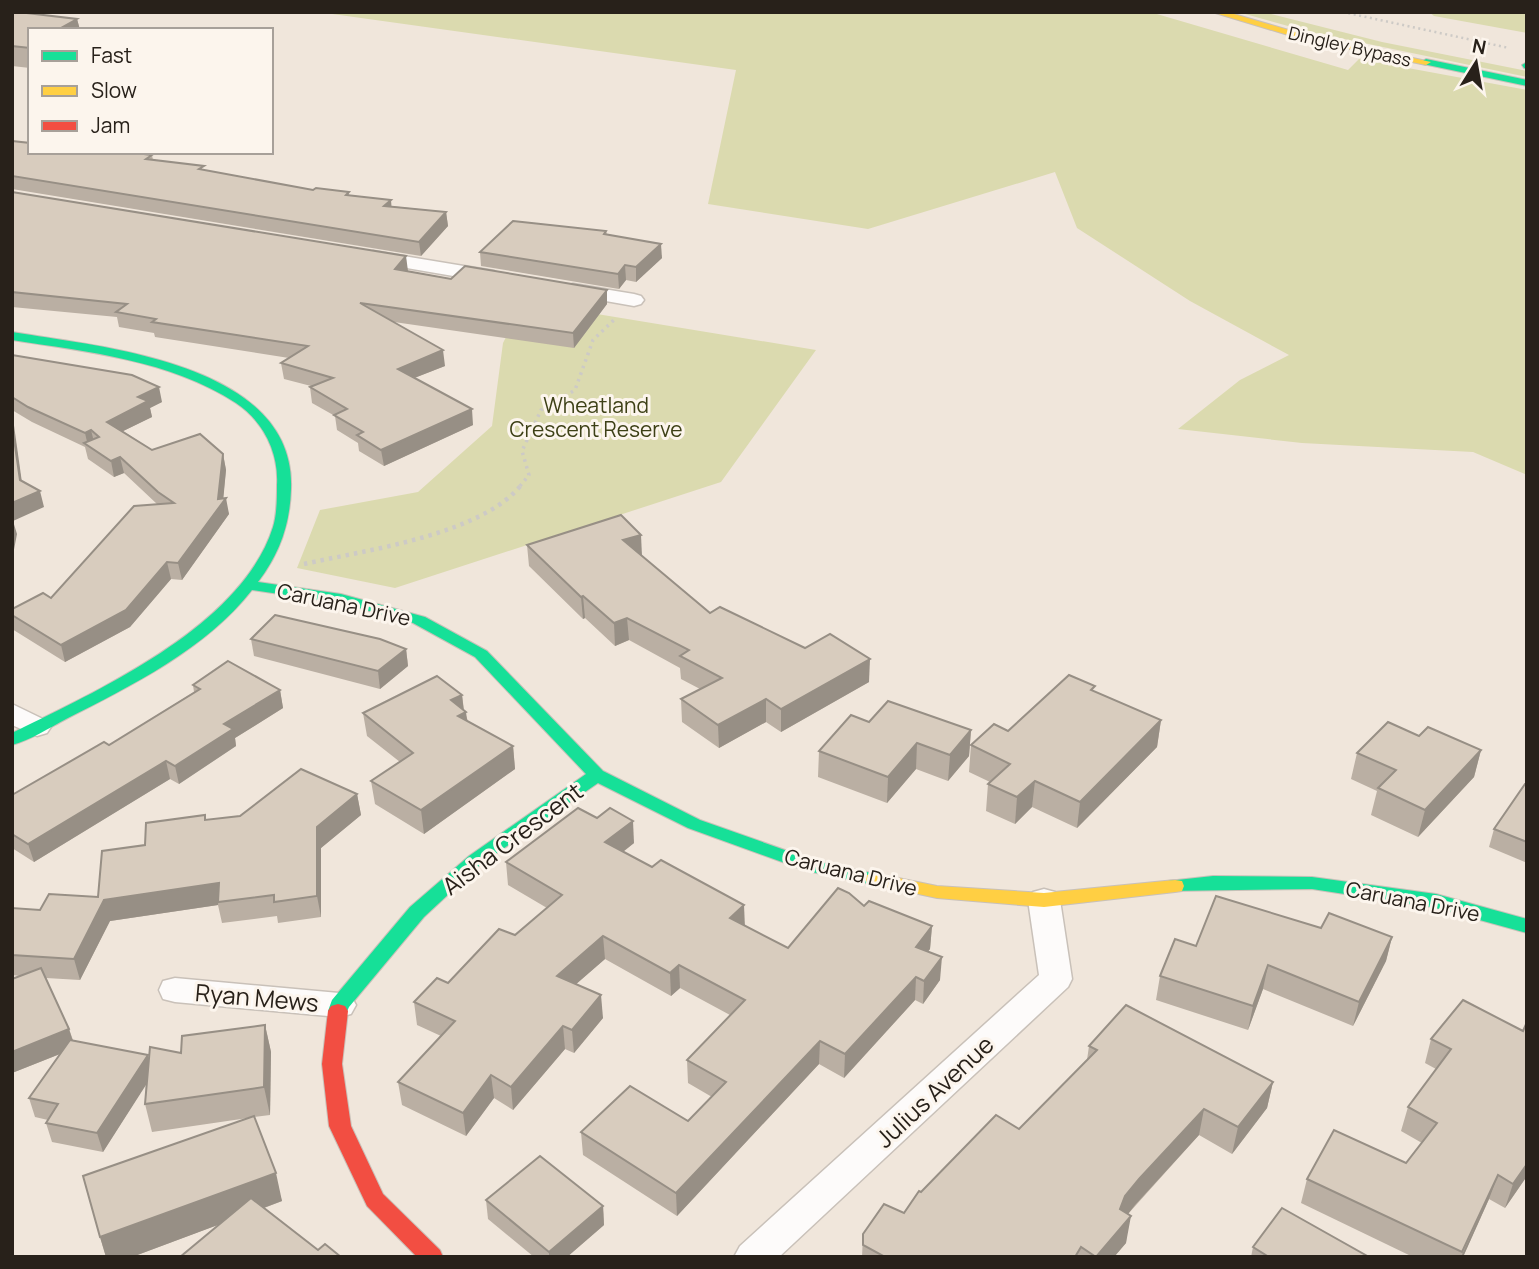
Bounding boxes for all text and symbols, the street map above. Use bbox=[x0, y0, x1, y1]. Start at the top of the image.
street label: Dingley Bypass bbox=[1286, 20, 1414, 72]
legend bbox=[28, 28, 273, 154]
north arrow bbox=[1441, 28, 1511, 98]
text: N bbox=[1470, 32, 1488, 60]
text: Fast bbox=[91, 41, 132, 69]
text: Slow bbox=[91, 76, 137, 104]
text: Jam bbox=[91, 111, 130, 139]
park label: Wheatland Crescent Reserve bbox=[510, 391, 682, 443]
street label: Caruana Drive bbox=[275, 576, 413, 632]
street label: Aisha Crescent bbox=[435, 774, 589, 902]
street label: Caruana Drive bbox=[782, 842, 920, 902]
street label: Caruana Drive bbox=[1344, 874, 1482, 928]
street label: Ryan Mews bbox=[194, 975, 320, 1019]
street label: Julius Avenue bbox=[868, 1028, 1000, 1154]

